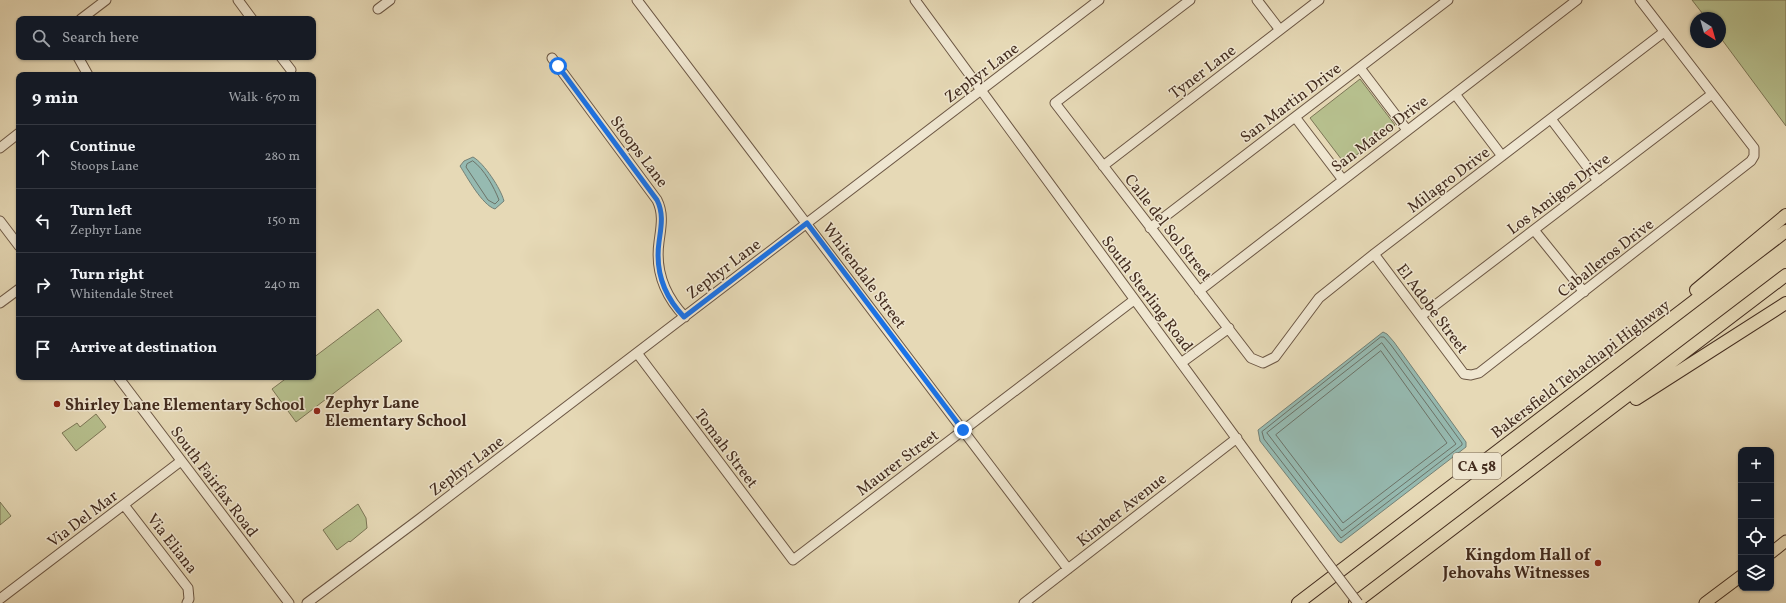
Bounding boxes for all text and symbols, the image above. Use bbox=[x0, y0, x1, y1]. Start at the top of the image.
north arrow bbox=[1690, 12, 1726, 48]
search box bbox=[16, 16, 316, 60]
icon: search bbox=[30, 27, 52, 49]
text: Search here bbox=[62, 28, 139, 49]
street label: Zephyr Lane bbox=[940, 38, 1024, 109]
street label: Tyner Lane bbox=[1165, 40, 1241, 105]
route start bbox=[549, 57, 567, 75]
street label: San Martin Drive bbox=[1236, 58, 1346, 149]
text: 9 min bbox=[32, 87, 78, 110]
text: Walk · 670 m bbox=[228, 89, 300, 107]
street label: San Mateo Drive bbox=[1327, 91, 1433, 178]
street label: Stoops Lane bbox=[604, 112, 673, 193]
text: Continue bbox=[70, 137, 135, 158]
street label: Milagro Drive bbox=[1403, 142, 1495, 219]
icon: ahead bbox=[32, 146, 54, 168]
text: 280 m bbox=[264, 148, 300, 166]
street label: Los Amigos Drive bbox=[1503, 149, 1615, 241]
text: Stoops Lane bbox=[70, 158, 139, 176]
street label: Calle del Sol Street bbox=[1119, 170, 1216, 287]
text: Turn left bbox=[70, 201, 132, 222]
icon: left bbox=[32, 210, 54, 232]
text: 150 m bbox=[267, 212, 300, 230]
street label: Caballeros Drive bbox=[1554, 214, 1659, 303]
street label: Whitendale Street bbox=[816, 219, 911, 334]
text: Zephyr Lane bbox=[70, 222, 142, 240]
street label: South Sterling Road bbox=[1096, 232, 1197, 357]
street label: Zephyr Lane bbox=[682, 234, 766, 305]
street label: El Adobe Street bbox=[1390, 260, 1473, 359]
text: Turn right bbox=[70, 265, 144, 286]
icon: right bbox=[32, 274, 54, 296]
text: 240 m bbox=[264, 276, 300, 294]
text: Whitendale Street bbox=[70, 286, 173, 304]
street label: Bakersfield Tehachapi Highway bbox=[1487, 295, 1676, 444]
icon: arrive bbox=[32, 338, 54, 360]
text: Arrive at destination bbox=[70, 338, 217, 359]
place label: Zephyr Lane Elementary School bbox=[325, 393, 467, 433]
place label: Shirley Lane Elementary School bbox=[65, 395, 305, 417]
marker: Shirley Lane Elementary School bbox=[52, 399, 62, 409]
street label: Tomah Street bbox=[688, 405, 763, 493]
marker: Zephyr Lane Elementary School bbox=[312, 406, 322, 416]
route end bbox=[954, 421, 972, 439]
street label: South Fairfax Road bbox=[164, 422, 262, 542]
street label: Maurer Street bbox=[852, 425, 944, 502]
street label: Zephyr Lane bbox=[425, 431, 509, 502]
map controls bbox=[1738, 447, 1774, 591]
button: + bbox=[1738, 447, 1774, 483]
road number: CA 58 bbox=[1453, 453, 1501, 479]
street label: Kimber Avenue bbox=[1073, 469, 1172, 553]
button: − bbox=[1738, 483, 1774, 519]
street label: Via Del Mar bbox=[43, 486, 123, 553]
street label: Via Eliana bbox=[141, 510, 202, 579]
button: locate bbox=[1738, 519, 1774, 555]
place label: Kingdom Hall of Jehovahs Witnesses bbox=[1442, 545, 1592, 585]
button: layers bbox=[1738, 555, 1774, 591]
marker: Kingdom Hall of Jehovahs Witnesses bbox=[1593, 558, 1603, 568]

